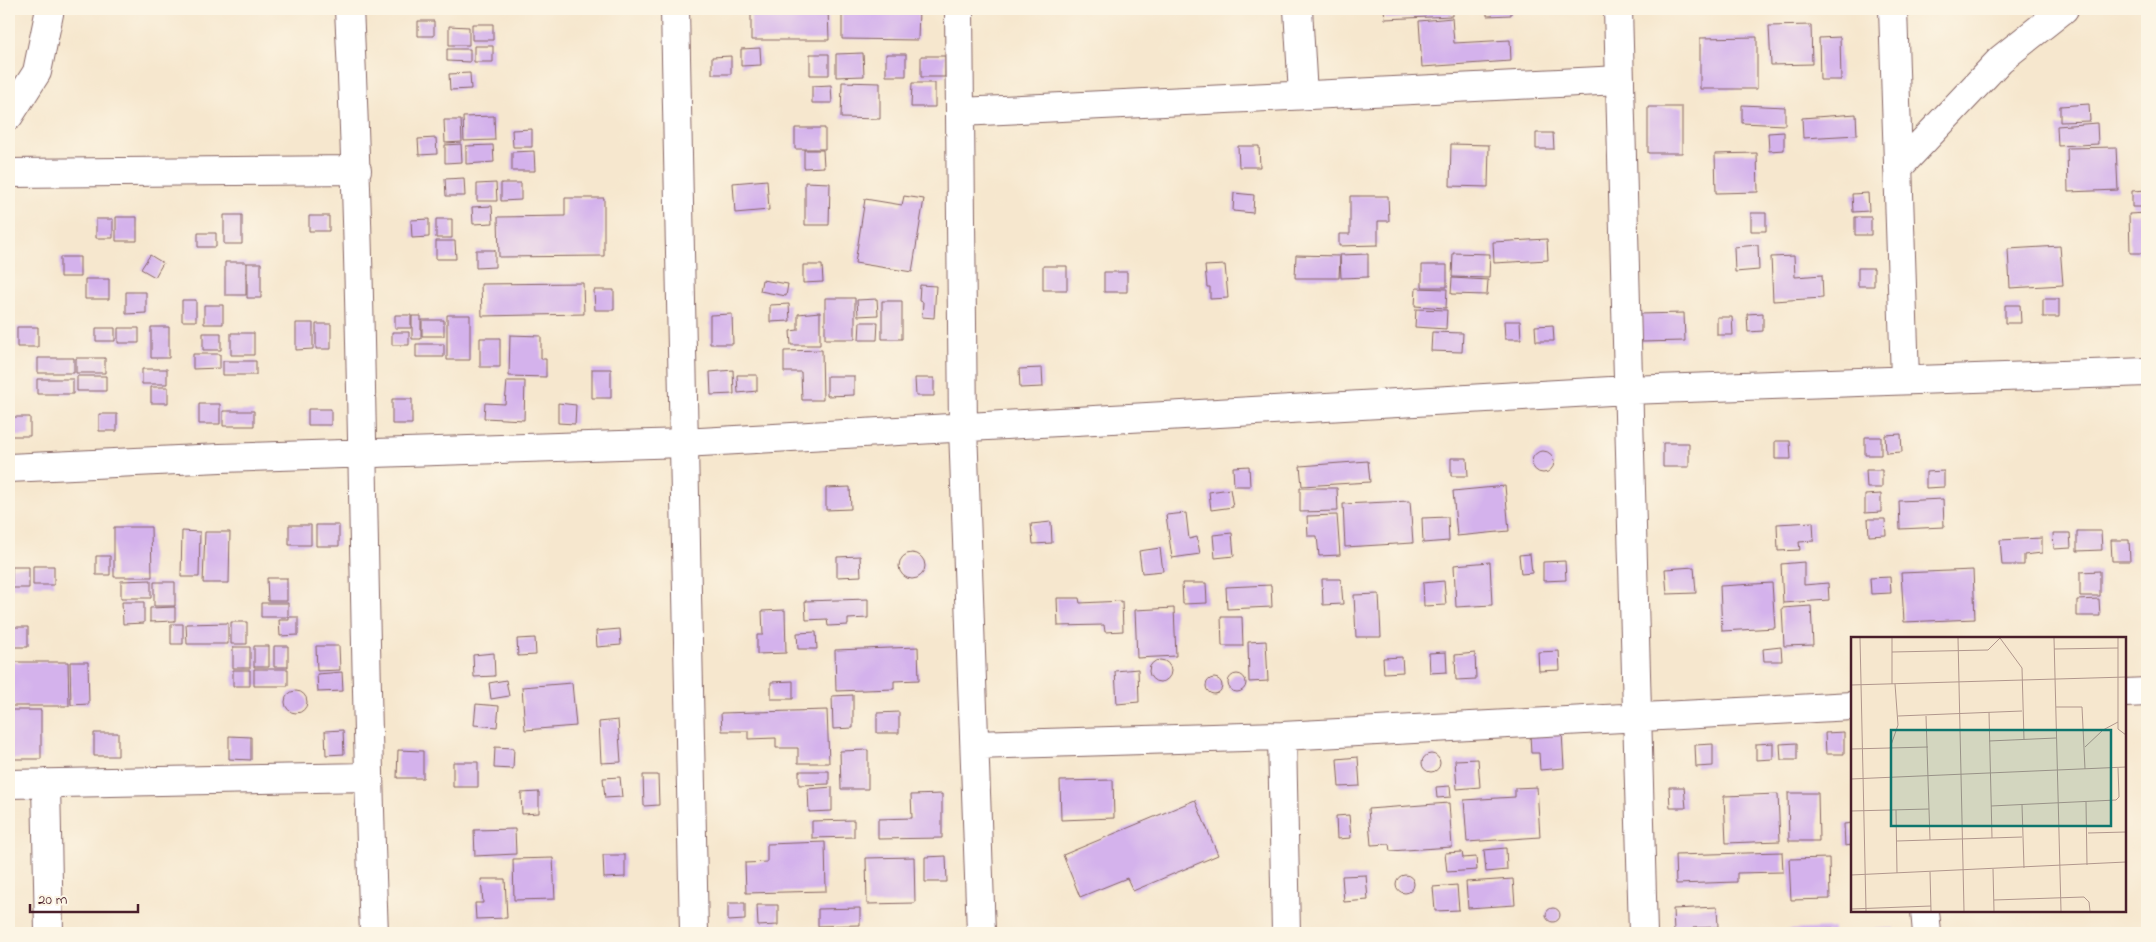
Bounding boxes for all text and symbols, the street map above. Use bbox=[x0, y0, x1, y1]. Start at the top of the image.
inset map bbox=[1851, 637, 2126, 912]
scale bar bbox=[30, 882, 138, 914]
text: 20 m bbox=[38, 889, 68, 911]

